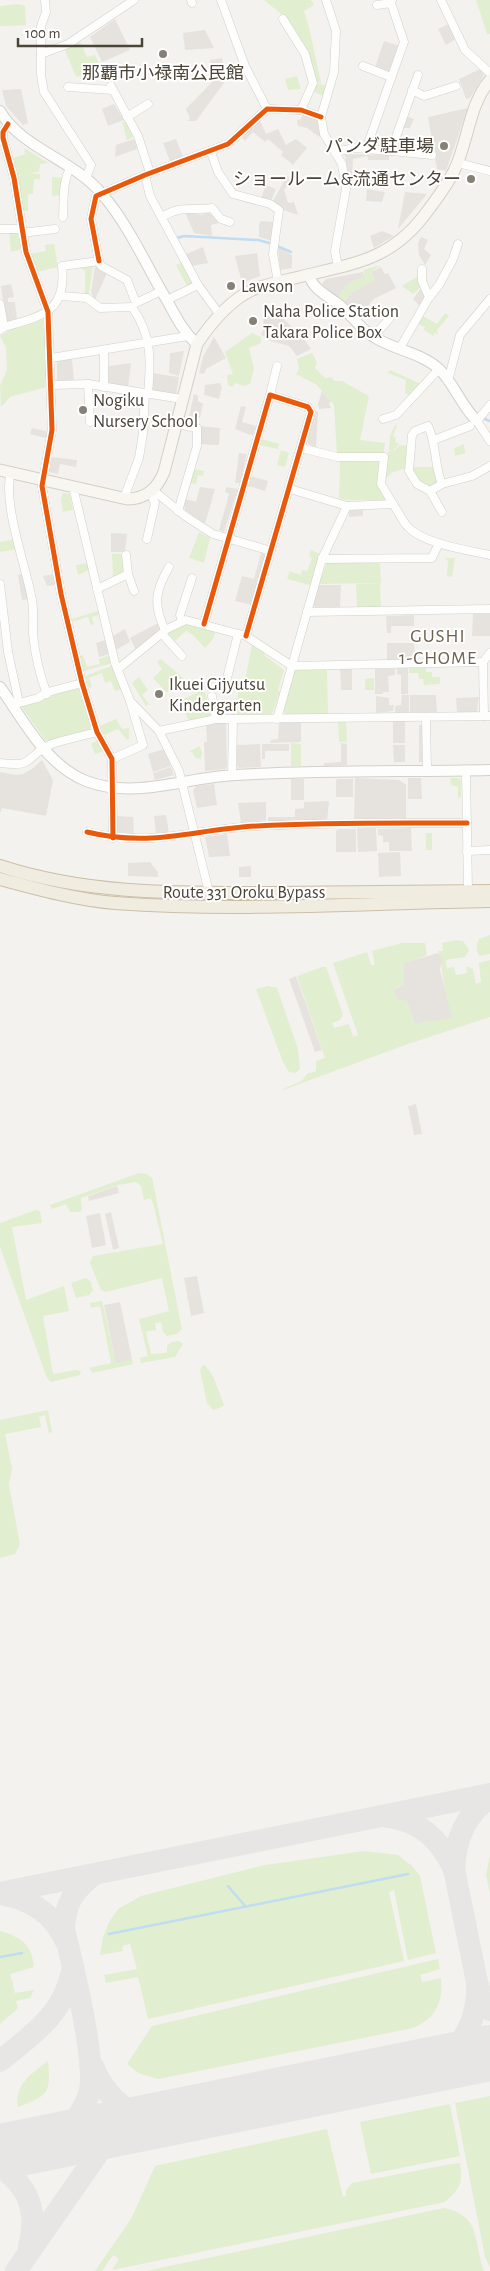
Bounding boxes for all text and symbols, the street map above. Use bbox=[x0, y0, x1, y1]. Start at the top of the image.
scale bar bbox=[18, 15, 141, 47]
text: 100 m bbox=[25, 26, 60, 41]
marker: 那覇市小禄南公民館 bbox=[157, 48, 169, 60]
place label: 那覇市小禄南公民館 bbox=[82, 64, 244, 83]
place label: パンダ駐車場 bbox=[325, 136, 434, 156]
marker: パンダ駐車場 bbox=[438, 140, 450, 152]
place label: ショールーム&流通センター bbox=[233, 170, 461, 189]
marker: ショールーム&流通センター bbox=[465, 173, 477, 185]
place label: Lawson bbox=[241, 278, 293, 296]
marker: Lawson bbox=[225, 280, 237, 292]
place label: Naha Police Station Takara Police Box bbox=[263, 303, 399, 342]
marker: Naha Police Station Takara Police Box bbox=[247, 315, 259, 327]
place label: Nogiku Nursery School bbox=[93, 392, 198, 431]
marker: Nogiku Nursery School bbox=[77, 404, 89, 416]
district label: GUSHI 1-CHOME bbox=[399, 627, 477, 668]
place label: Ikuei Gijyutsu Kindergarten bbox=[169, 676, 265, 715]
marker: Ikuei Gijyutsu Kindergarten bbox=[153, 688, 165, 700]
street label: Route 331 Oroku Bypass bbox=[163, 884, 325, 902]

